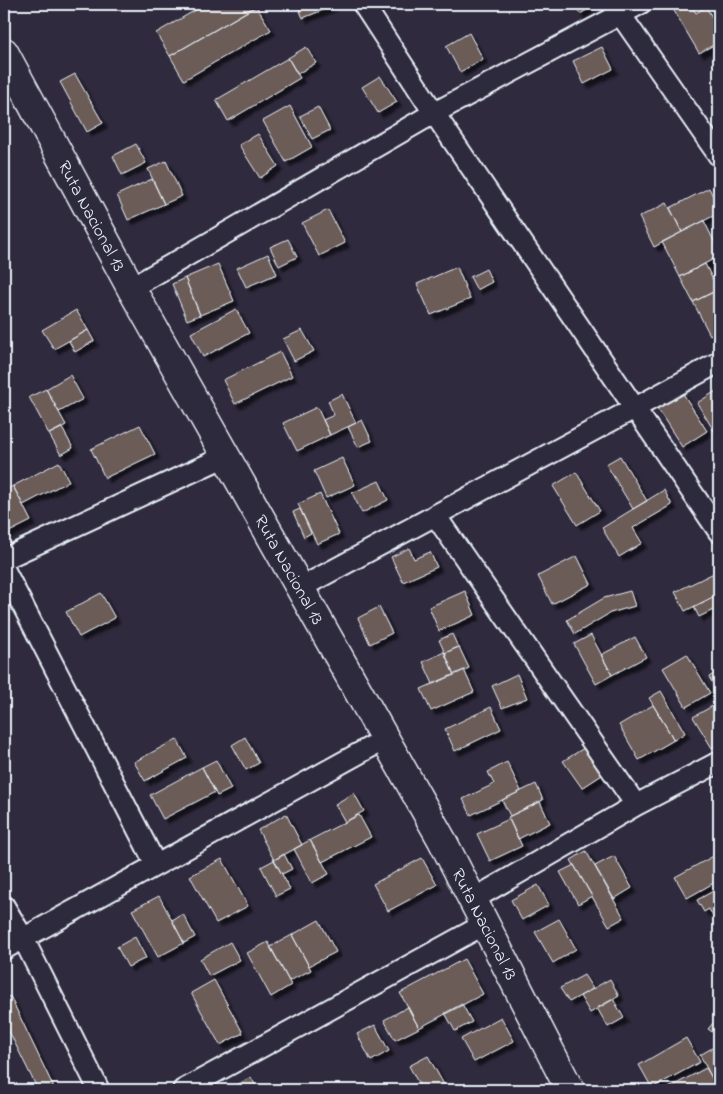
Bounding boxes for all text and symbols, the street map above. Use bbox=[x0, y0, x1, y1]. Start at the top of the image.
street label: Ruta Nacional 13 bbox=[50, 157, 131, 277]
street label: Ruta Nacional 13 bbox=[246, 511, 329, 630]
street label: Ruta Nacional 13 bbox=[444, 865, 523, 985]

